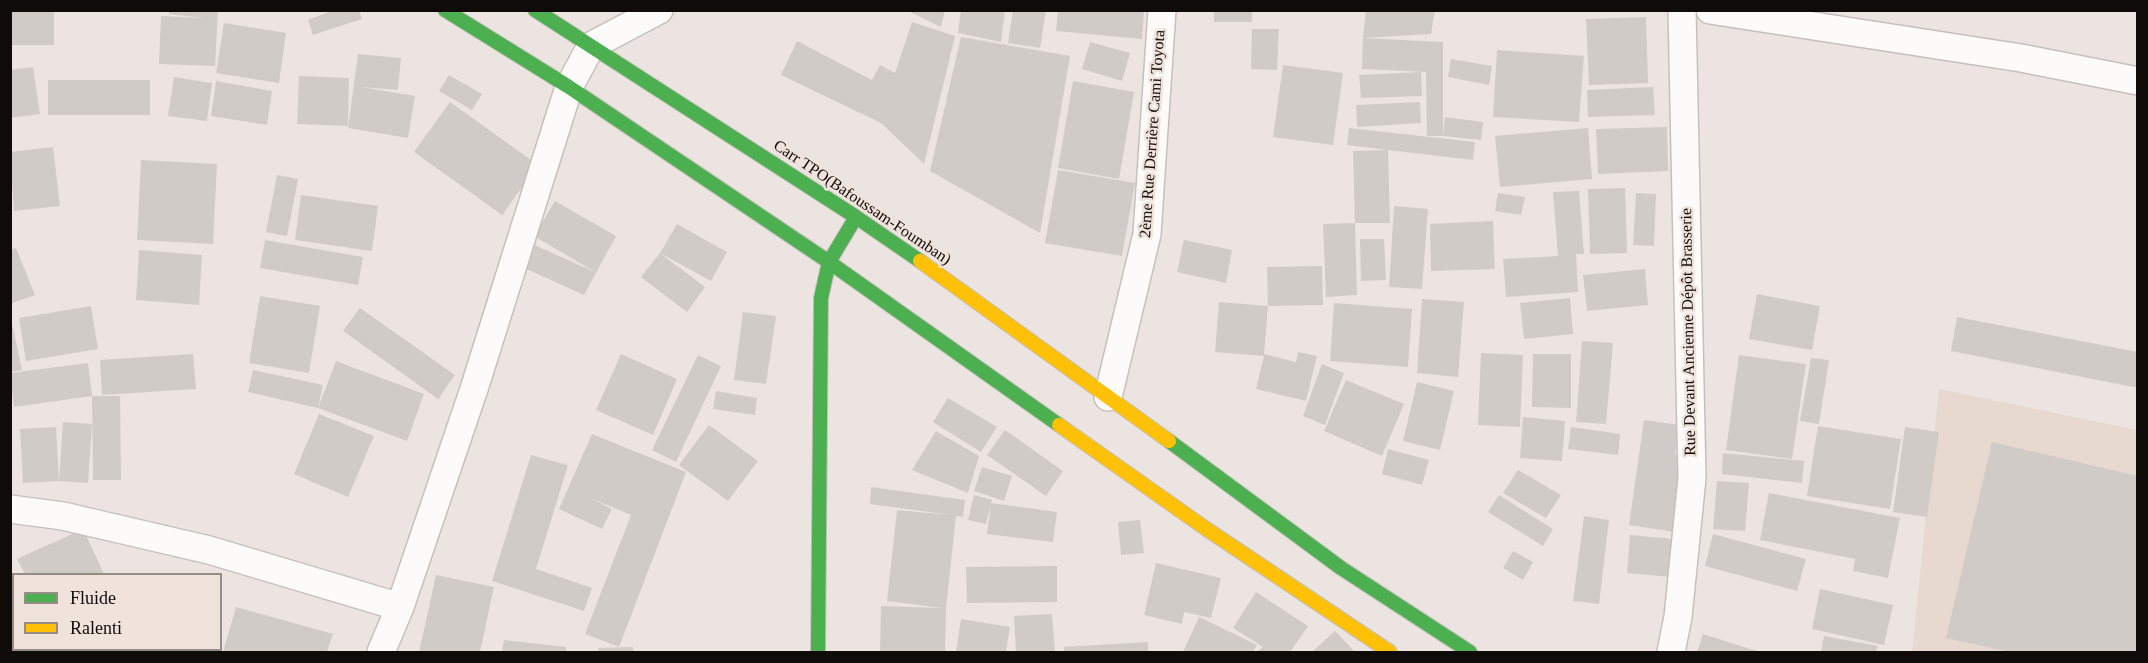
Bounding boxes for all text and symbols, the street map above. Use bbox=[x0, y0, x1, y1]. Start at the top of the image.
street label: 2ème Rue Derrière Cami Toyota bbox=[1136, 29, 1170, 239]
street label: Carr TPO(Bafoussam-Foumban) bbox=[770, 136, 954, 270]
street label: Rue Devant Ancienne Dépôt Brasserie bbox=[1677, 208, 1701, 456]
legend bbox=[12, 573, 222, 651]
text: Fluide bbox=[70, 588, 116, 608]
text: Ralenti bbox=[70, 618, 122, 638]

